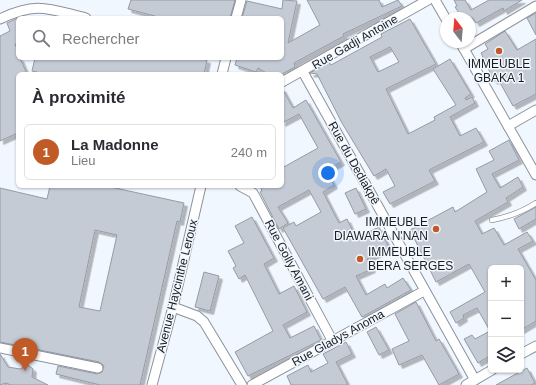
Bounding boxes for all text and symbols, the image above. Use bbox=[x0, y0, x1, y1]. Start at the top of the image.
street label: Rue Gadji Antoine bbox=[310, 12, 401, 72]
north arrow bbox=[440, 12, 476, 48]
search box bbox=[16, 16, 284, 60]
icon: search bbox=[30, 27, 52, 49]
text: Rechercher bbox=[62, 30, 140, 47]
marker: IMMEUBLE GBAKA 1 bbox=[494, 46, 504, 56]
place label: IMMEUBLE GBAKA 1 bbox=[468, 57, 530, 85]
text: À proximité bbox=[32, 88, 126, 107]
street label: Rue du Dediakpê bbox=[325, 119, 383, 207]
text: La Madonne bbox=[71, 136, 159, 153]
text: 1 bbox=[42, 145, 50, 160]
text: 240 m bbox=[231, 145, 267, 160]
text: Lieu bbox=[71, 153, 96, 168]
your location bbox=[318, 163, 338, 183]
place label: IMMEUBLE DIAWARA N'NAN bbox=[334, 215, 428, 243]
street label: Rue Golly Amani bbox=[262, 217, 316, 303]
street label: Avenue Haycinthe Leroux bbox=[154, 218, 200, 354]
marker: IMMEUBLE DIAWARA N'NAN bbox=[431, 224, 441, 234]
place label: IMMEUBLE BERA SERGES bbox=[368, 245, 453, 273]
marker: IMMEUBLE BERA SERGES bbox=[355, 254, 365, 264]
map controls bbox=[488, 265, 524, 373]
button: + bbox=[488, 265, 524, 301]
button: − bbox=[488, 301, 524, 337]
street label: Rue Gladys Anoma bbox=[289, 307, 387, 369]
button: layers bbox=[488, 337, 524, 373]
pin: 1 bbox=[12, 338, 38, 371]

